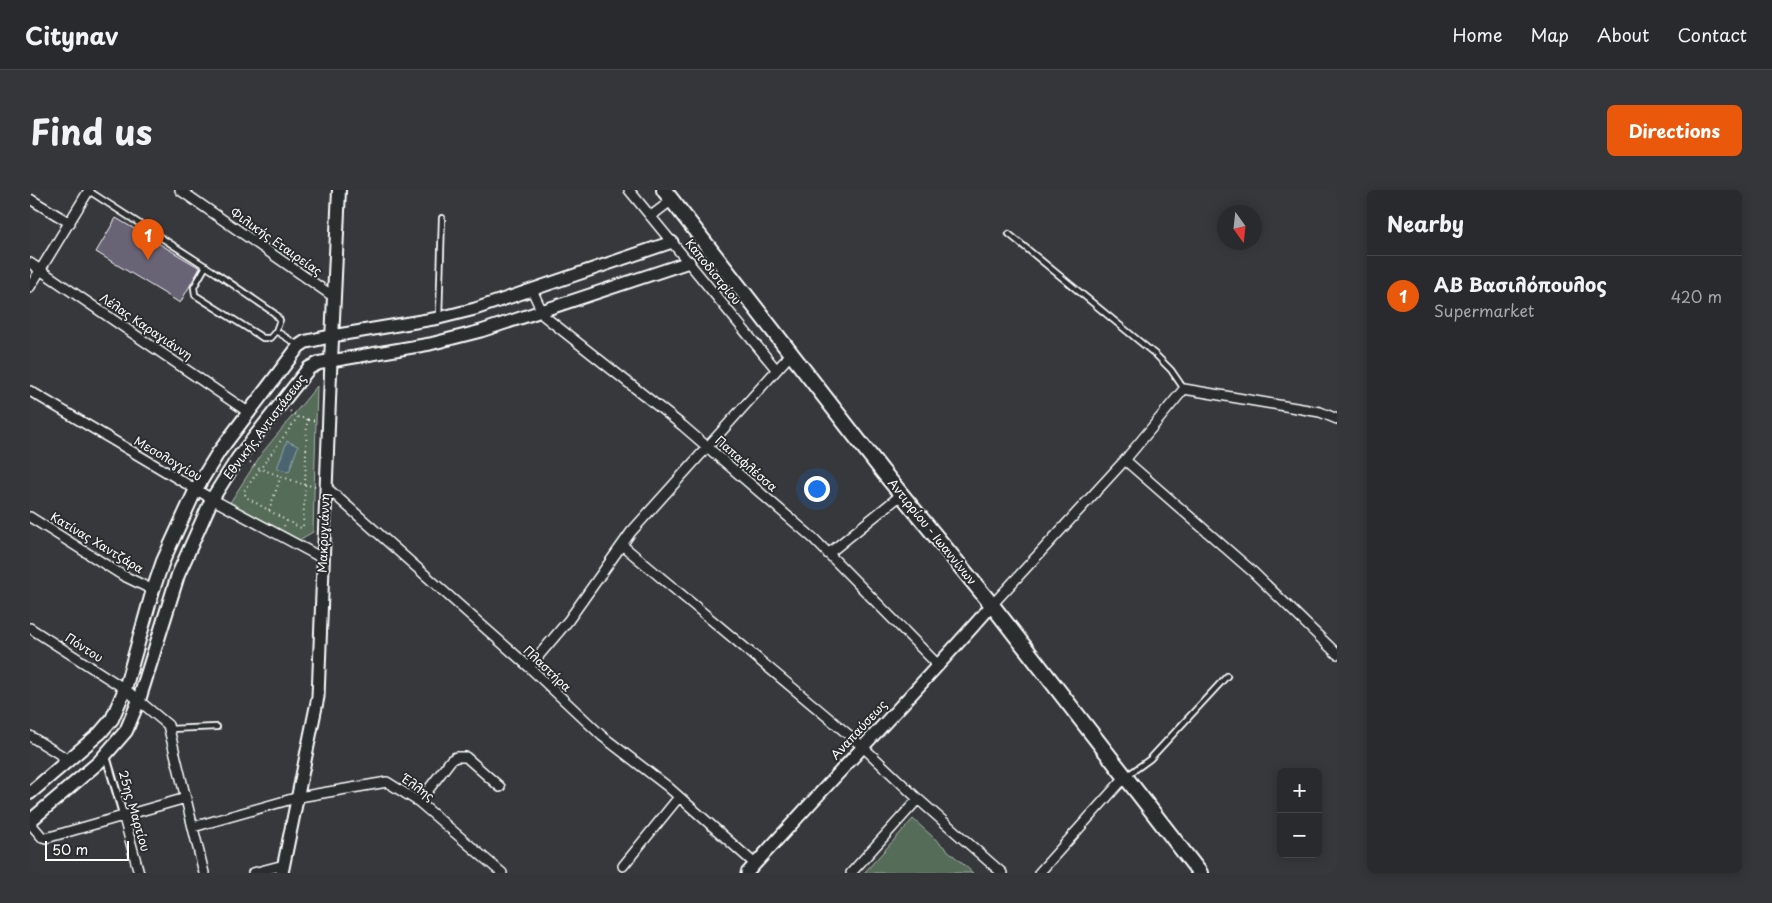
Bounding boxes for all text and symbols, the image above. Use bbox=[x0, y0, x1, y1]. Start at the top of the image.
text: Citynav bbox=[25, 17, 118, 53]
text: Home bbox=[1452, 21, 1502, 48]
text: Map bbox=[1530, 21, 1569, 48]
text: About bbox=[1597, 21, 1649, 48]
text: Contact bbox=[1677, 21, 1747, 48]
text: Find us bbox=[30, 104, 152, 157]
button: Directions bbox=[1607, 105, 1742, 156]
street label: Φιλικής Εταιρείας bbox=[227, 203, 326, 280]
north arrow bbox=[1217, 205, 1262, 250]
text: Nearby bbox=[1387, 207, 1464, 239]
pin: 1 bbox=[132, 219, 164, 260]
street label: Καποδιστρίου bbox=[682, 235, 746, 308]
text: ΑΒ Βασιλόπουλος bbox=[1434, 270, 1607, 298]
text: 1 bbox=[1399, 284, 1407, 308]
text: 420 m bbox=[1671, 284, 1722, 308]
street label: Λέλας Καραγιάννη bbox=[97, 288, 197, 364]
text: Supermarket bbox=[1434, 298, 1534, 322]
street label: Εθνικής Αντιστάσεως bbox=[219, 370, 310, 483]
street label: Μεσολογγίου bbox=[131, 431, 206, 485]
street label: Παπαφλέσσα bbox=[712, 431, 782, 496]
street label: Αντιρρίου - Ιωαννίνων bbox=[884, 474, 981, 588]
your location bbox=[804, 476, 830, 502]
street label: Μακρυγιάννη bbox=[313, 493, 333, 573]
street label: Κατίνας Χαντζάρα bbox=[48, 507, 148, 577]
street label: Πόντου bbox=[62, 628, 107, 666]
street label: Πλαστήρα bbox=[520, 641, 576, 695]
street label: Αναπαύσεως bbox=[826, 696, 891, 763]
street label: 25ης Μαρτίου bbox=[115, 768, 155, 854]
street label: Έλλης bbox=[397, 768, 438, 805]
map controls bbox=[1277, 768, 1322, 858]
button: + bbox=[1277, 768, 1322, 813]
button: − bbox=[1277, 813, 1322, 858]
scale bar bbox=[45, 838, 129, 861]
text: 50 m bbox=[52, 839, 88, 860]

